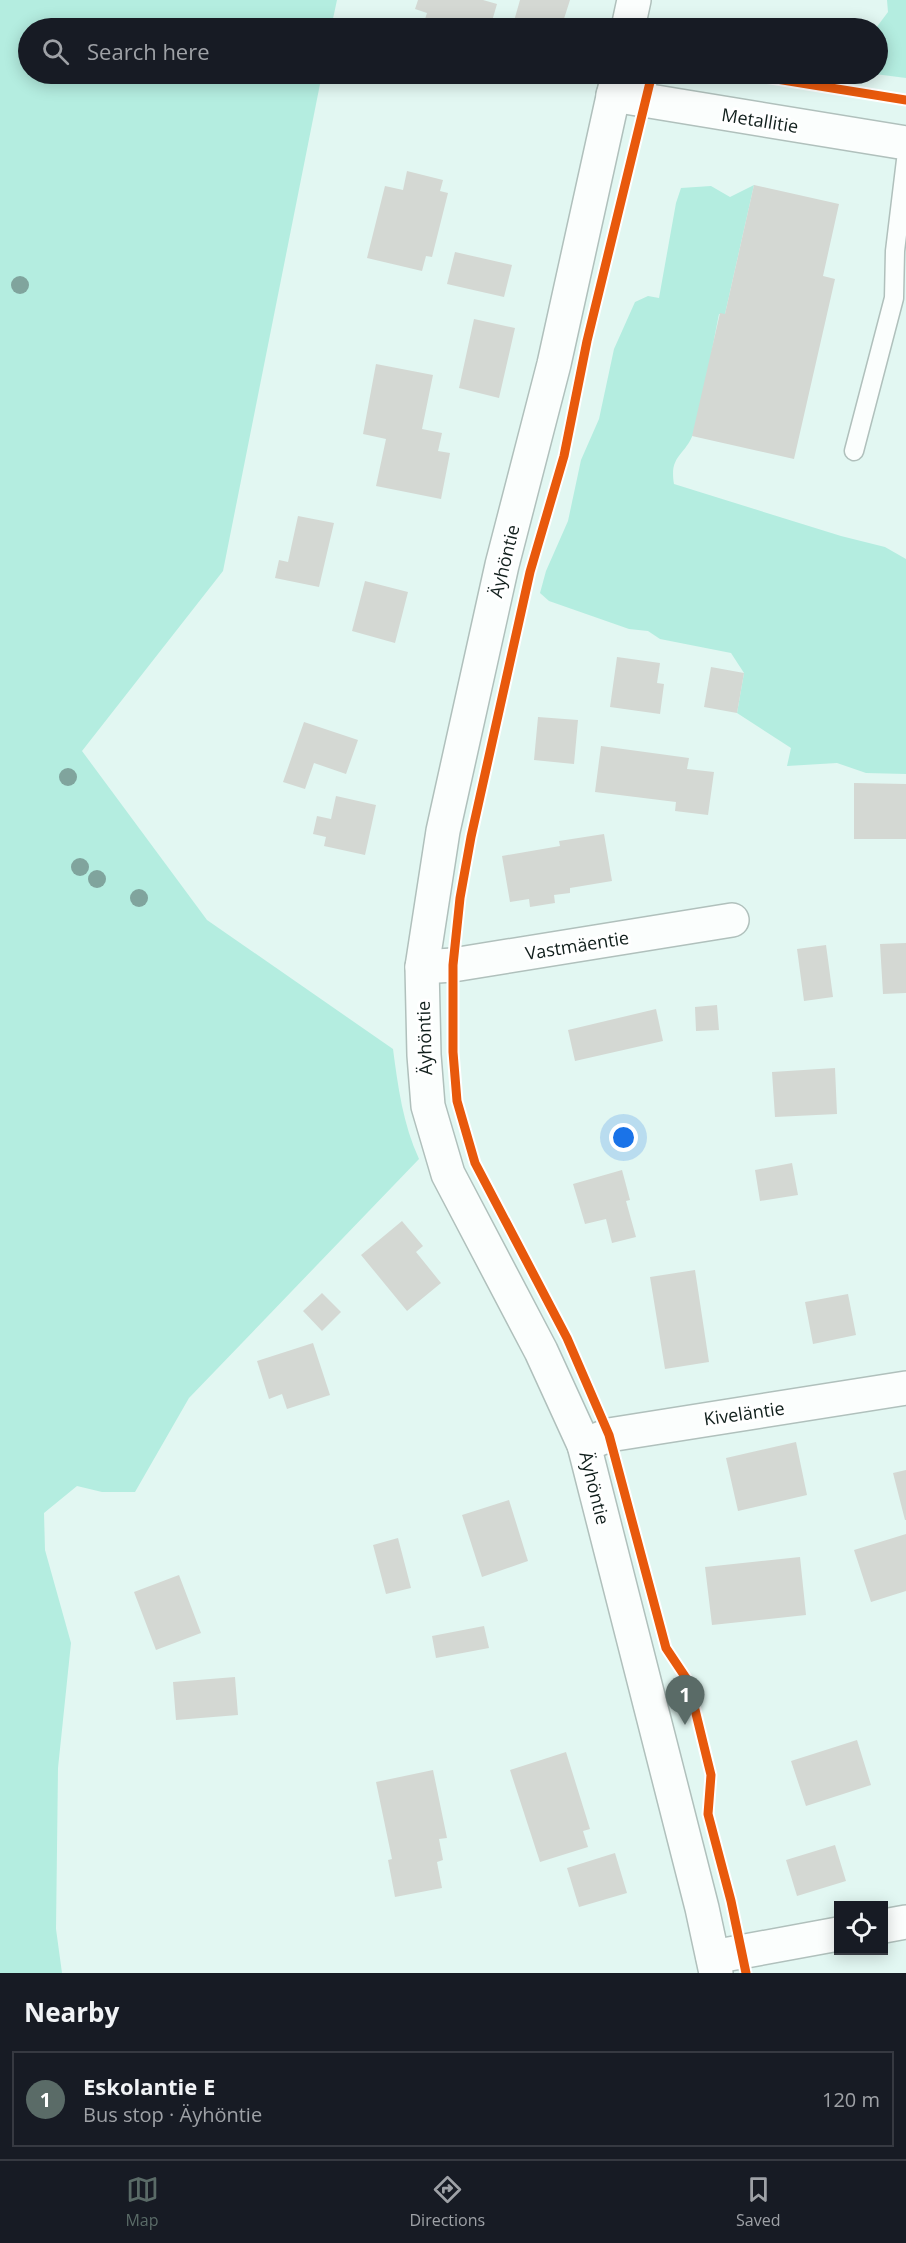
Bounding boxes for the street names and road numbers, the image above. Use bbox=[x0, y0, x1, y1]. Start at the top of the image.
street label: Metallitie bbox=[720, 102, 800, 138]
street label: Äyhöntie bbox=[483, 522, 525, 600]
street label: Vastmäentie bbox=[523, 925, 631, 965]
street label: Äyhöntie bbox=[411, 1000, 437, 1076]
street label: Kiveläntie bbox=[702, 1395, 786, 1431]
street label: Äyhöntie bbox=[574, 1449, 616, 1527]

